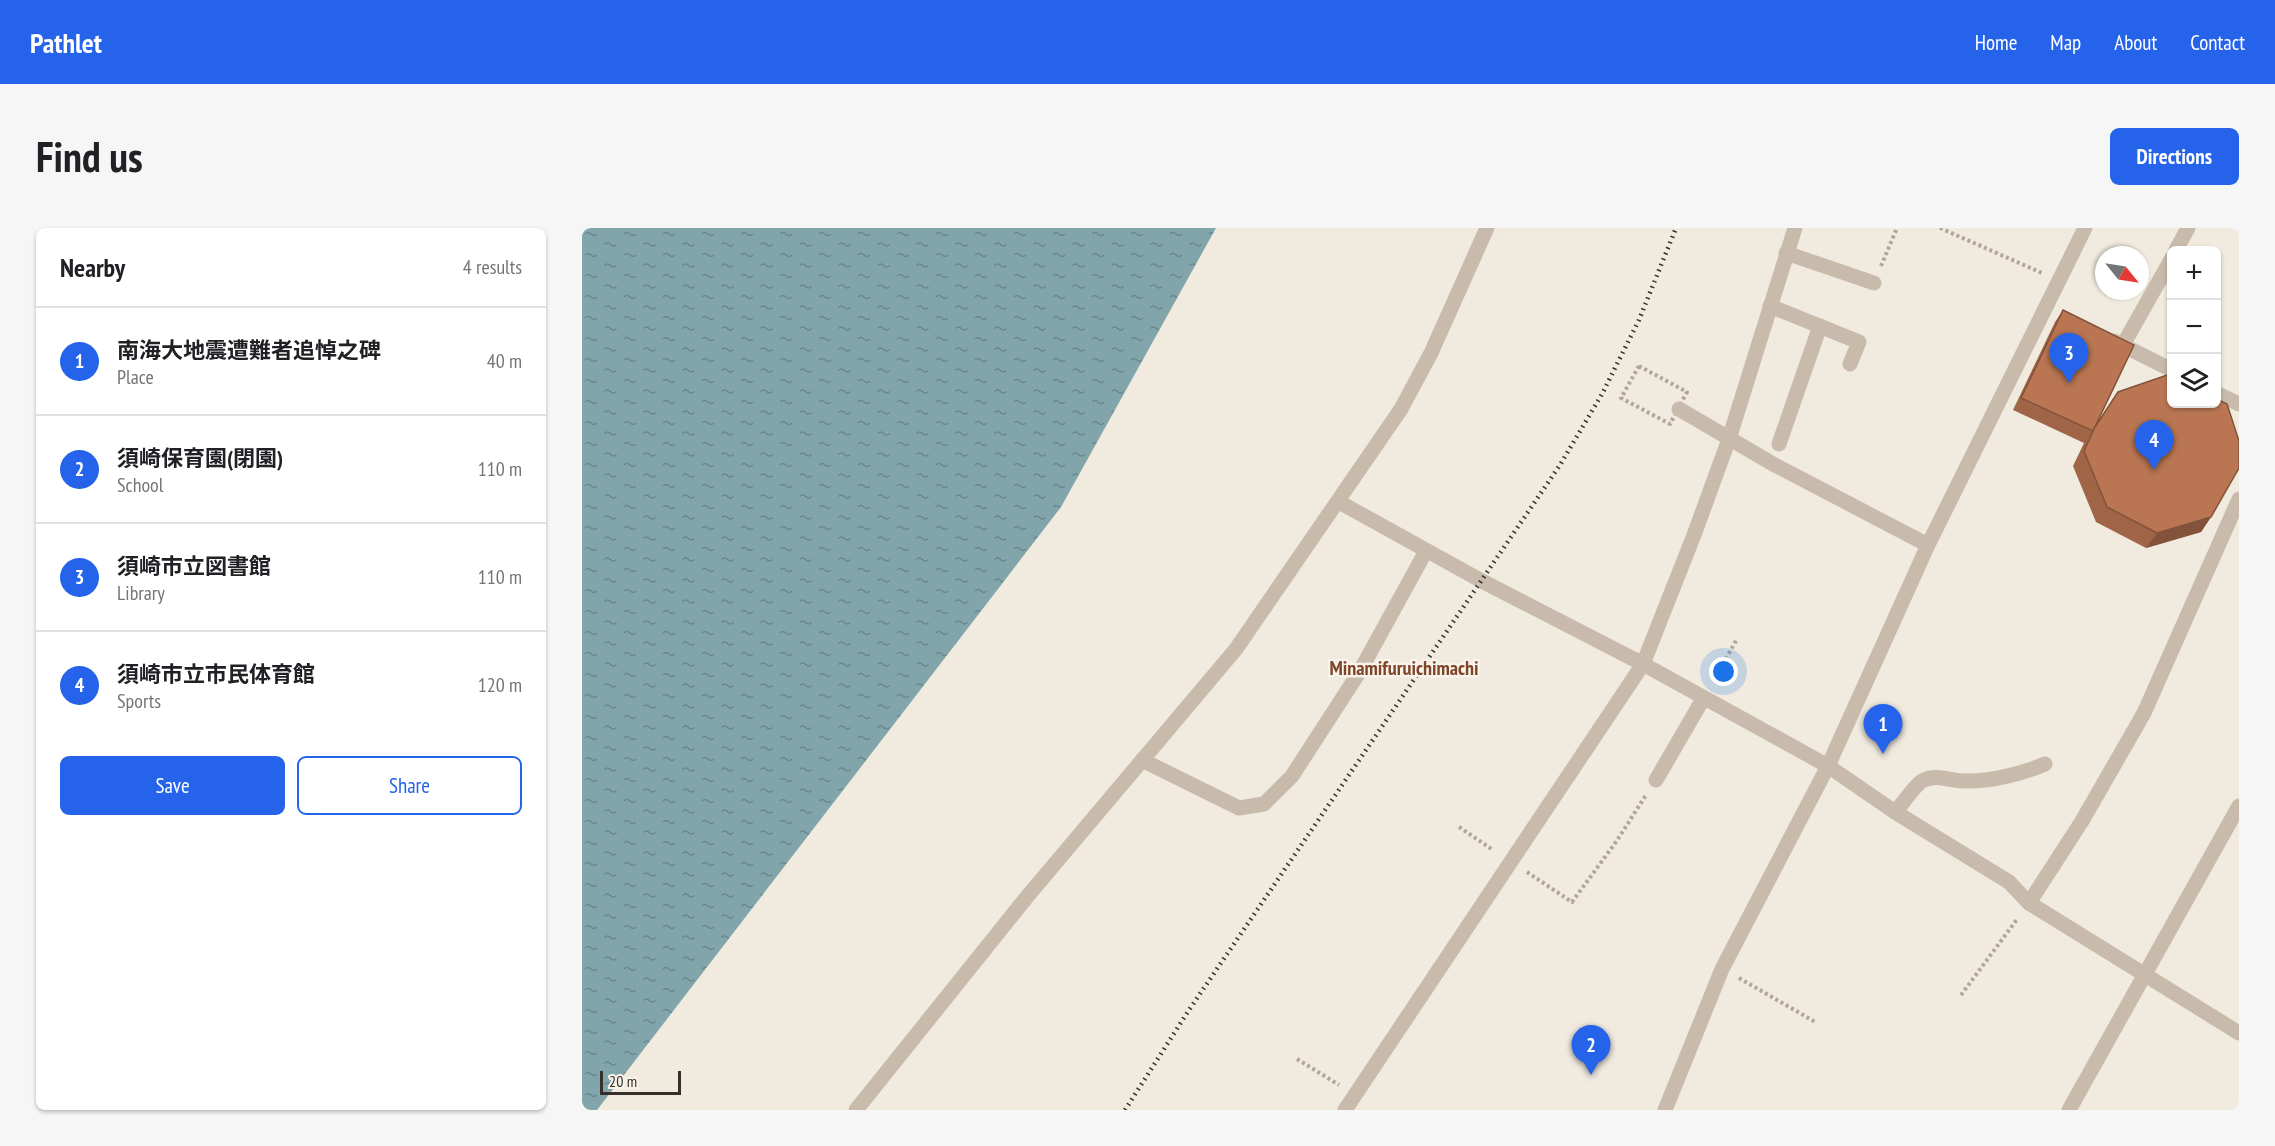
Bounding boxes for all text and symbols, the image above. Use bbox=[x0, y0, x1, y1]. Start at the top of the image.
text: Pathlet bbox=[30, 24, 102, 61]
text: Home bbox=[1975, 29, 2017, 56]
text: Map bbox=[2050, 29, 2081, 56]
text: About bbox=[2114, 29, 2157, 56]
text: Contact bbox=[2190, 29, 2245, 56]
button: Directions bbox=[2110, 128, 2239, 185]
text: Find us bbox=[36, 129, 143, 184]
north arrow bbox=[2095, 246, 2149, 300]
map controls bbox=[2167, 246, 2221, 408]
button: + bbox=[2167, 246, 2221, 300]
text: Nearby bbox=[60, 251, 125, 284]
text: 4 results bbox=[463, 254, 522, 280]
button: − bbox=[2167, 300, 2221, 354]
pin: 3 bbox=[2050, 334, 2088, 383]
text: 南海大地震遭難者追悼之碑 bbox=[117, 336, 381, 364]
text: 1 bbox=[75, 348, 84, 374]
text: 40 m bbox=[487, 348, 522, 374]
button: layers bbox=[2167, 354, 2221, 408]
text: Place bbox=[117, 364, 154, 390]
pin: 4 bbox=[2134, 420, 2174, 470]
text: 須崎保育園(閉園) bbox=[117, 444, 283, 472]
text: 2 bbox=[75, 456, 84, 482]
text: 110 m bbox=[478, 456, 522, 482]
text: School bbox=[117, 472, 163, 498]
text: 須崎市立図書館 bbox=[117, 552, 271, 580]
text: 3 bbox=[75, 564, 84, 590]
text: 110 m bbox=[478, 564, 522, 590]
text: Library bbox=[117, 580, 165, 606]
district label: Minamifuruichimachi bbox=[1330, 655, 1478, 681]
your location bbox=[1709, 657, 1738, 686]
text: 須崎市立市民体育館 bbox=[117, 660, 315, 688]
text: 4 bbox=[75, 672, 84, 698]
text: 120 m bbox=[478, 672, 522, 698]
text: Sports bbox=[117, 688, 161, 714]
pin: 1 bbox=[1864, 704, 1902, 754]
button: Save bbox=[60, 756, 285, 815]
button: Share bbox=[297, 756, 522, 815]
pin: 2 bbox=[1572, 1026, 1610, 1075]
scale bar bbox=[600, 1068, 681, 1096]
text: 20 m bbox=[609, 1071, 637, 1091]

